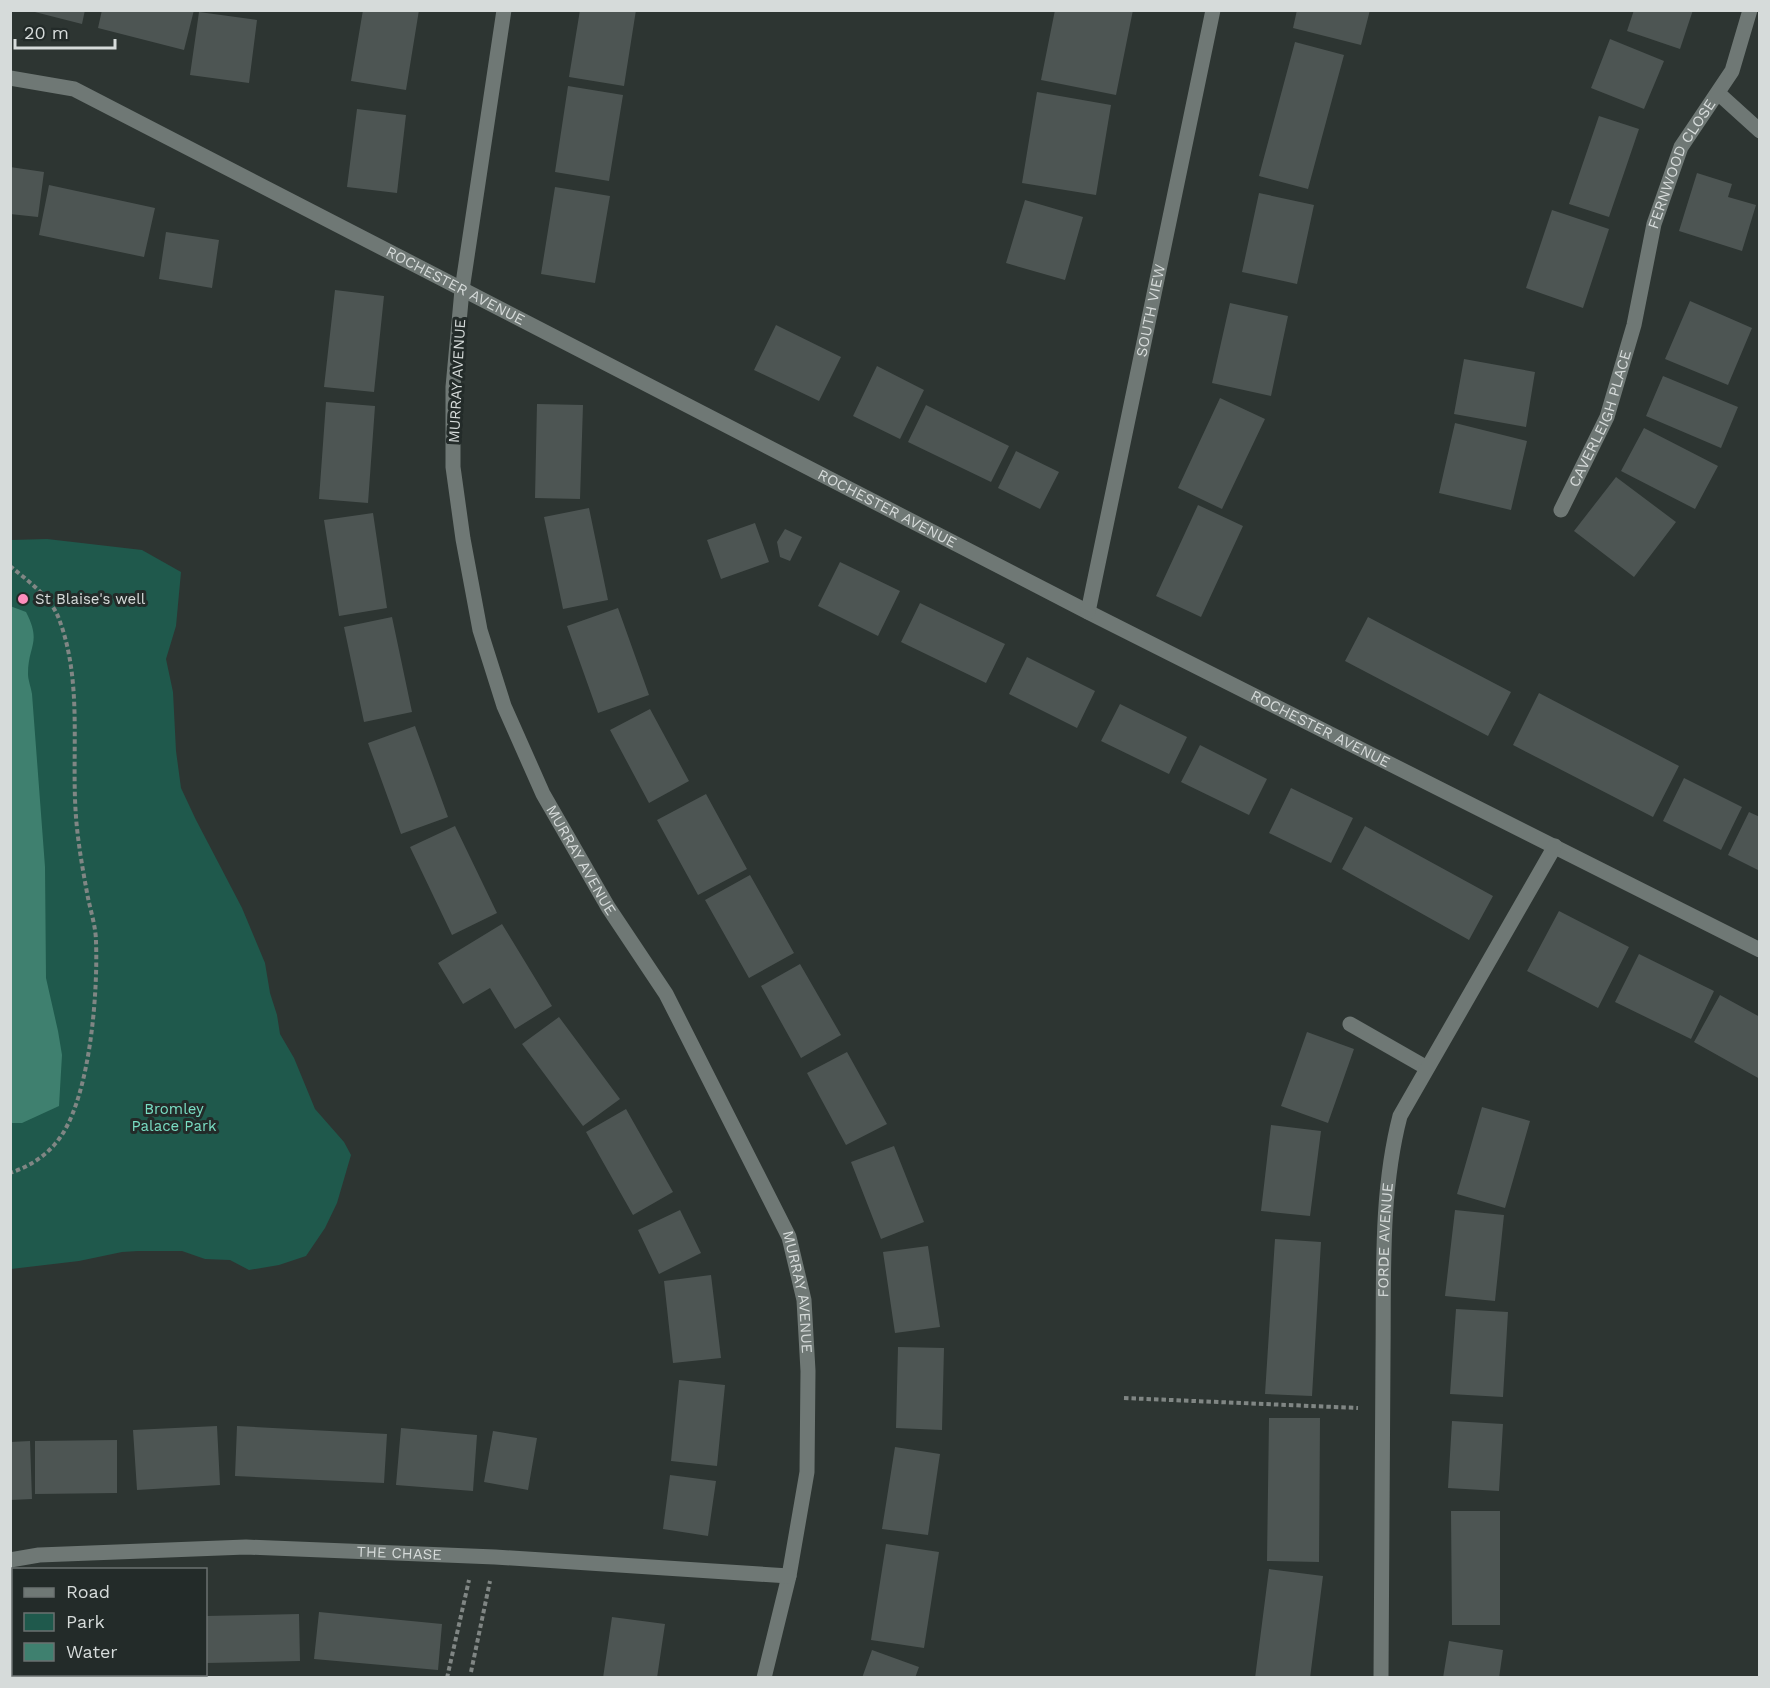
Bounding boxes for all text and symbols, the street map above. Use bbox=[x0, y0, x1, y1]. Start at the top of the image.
scale bar bbox=[15, 12, 116, 50]
text: 20 m bbox=[24, 22, 69, 43]
street label: FERNWOOD CLOSE bbox=[1644, 96, 1720, 231]
street label: ROCHESTER AVENUE bbox=[383, 242, 528, 329]
street label: SOUTH VIEW bbox=[1132, 262, 1169, 358]
street label: MURRAY AVENUE bbox=[445, 318, 469, 444]
street label: CAVERLEIGH PLACE bbox=[1565, 348, 1635, 490]
street label: ROCHESTER AVENUE bbox=[815, 465, 960, 552]
place label: St Blaise's well bbox=[35, 590, 146, 608]
marker: St Blaise's well bbox=[16, 592, 30, 606]
street label: ROCHESTER AVENUE bbox=[1248, 686, 1393, 771]
street label: MURRAY AVENUE bbox=[542, 802, 620, 919]
park label: Bromley Palace Park bbox=[131, 1100, 217, 1135]
street label: FORDE AVENUE bbox=[1374, 1182, 1397, 1297]
street label: MURRAY AVENUE bbox=[779, 1229, 816, 1354]
street label: THE CHASE bbox=[356, 1542, 442, 1564]
legend bbox=[12, 1568, 207, 1676]
text: Road bbox=[66, 1581, 110, 1602]
text: Park bbox=[66, 1611, 105, 1632]
text: Water bbox=[66, 1641, 118, 1662]

